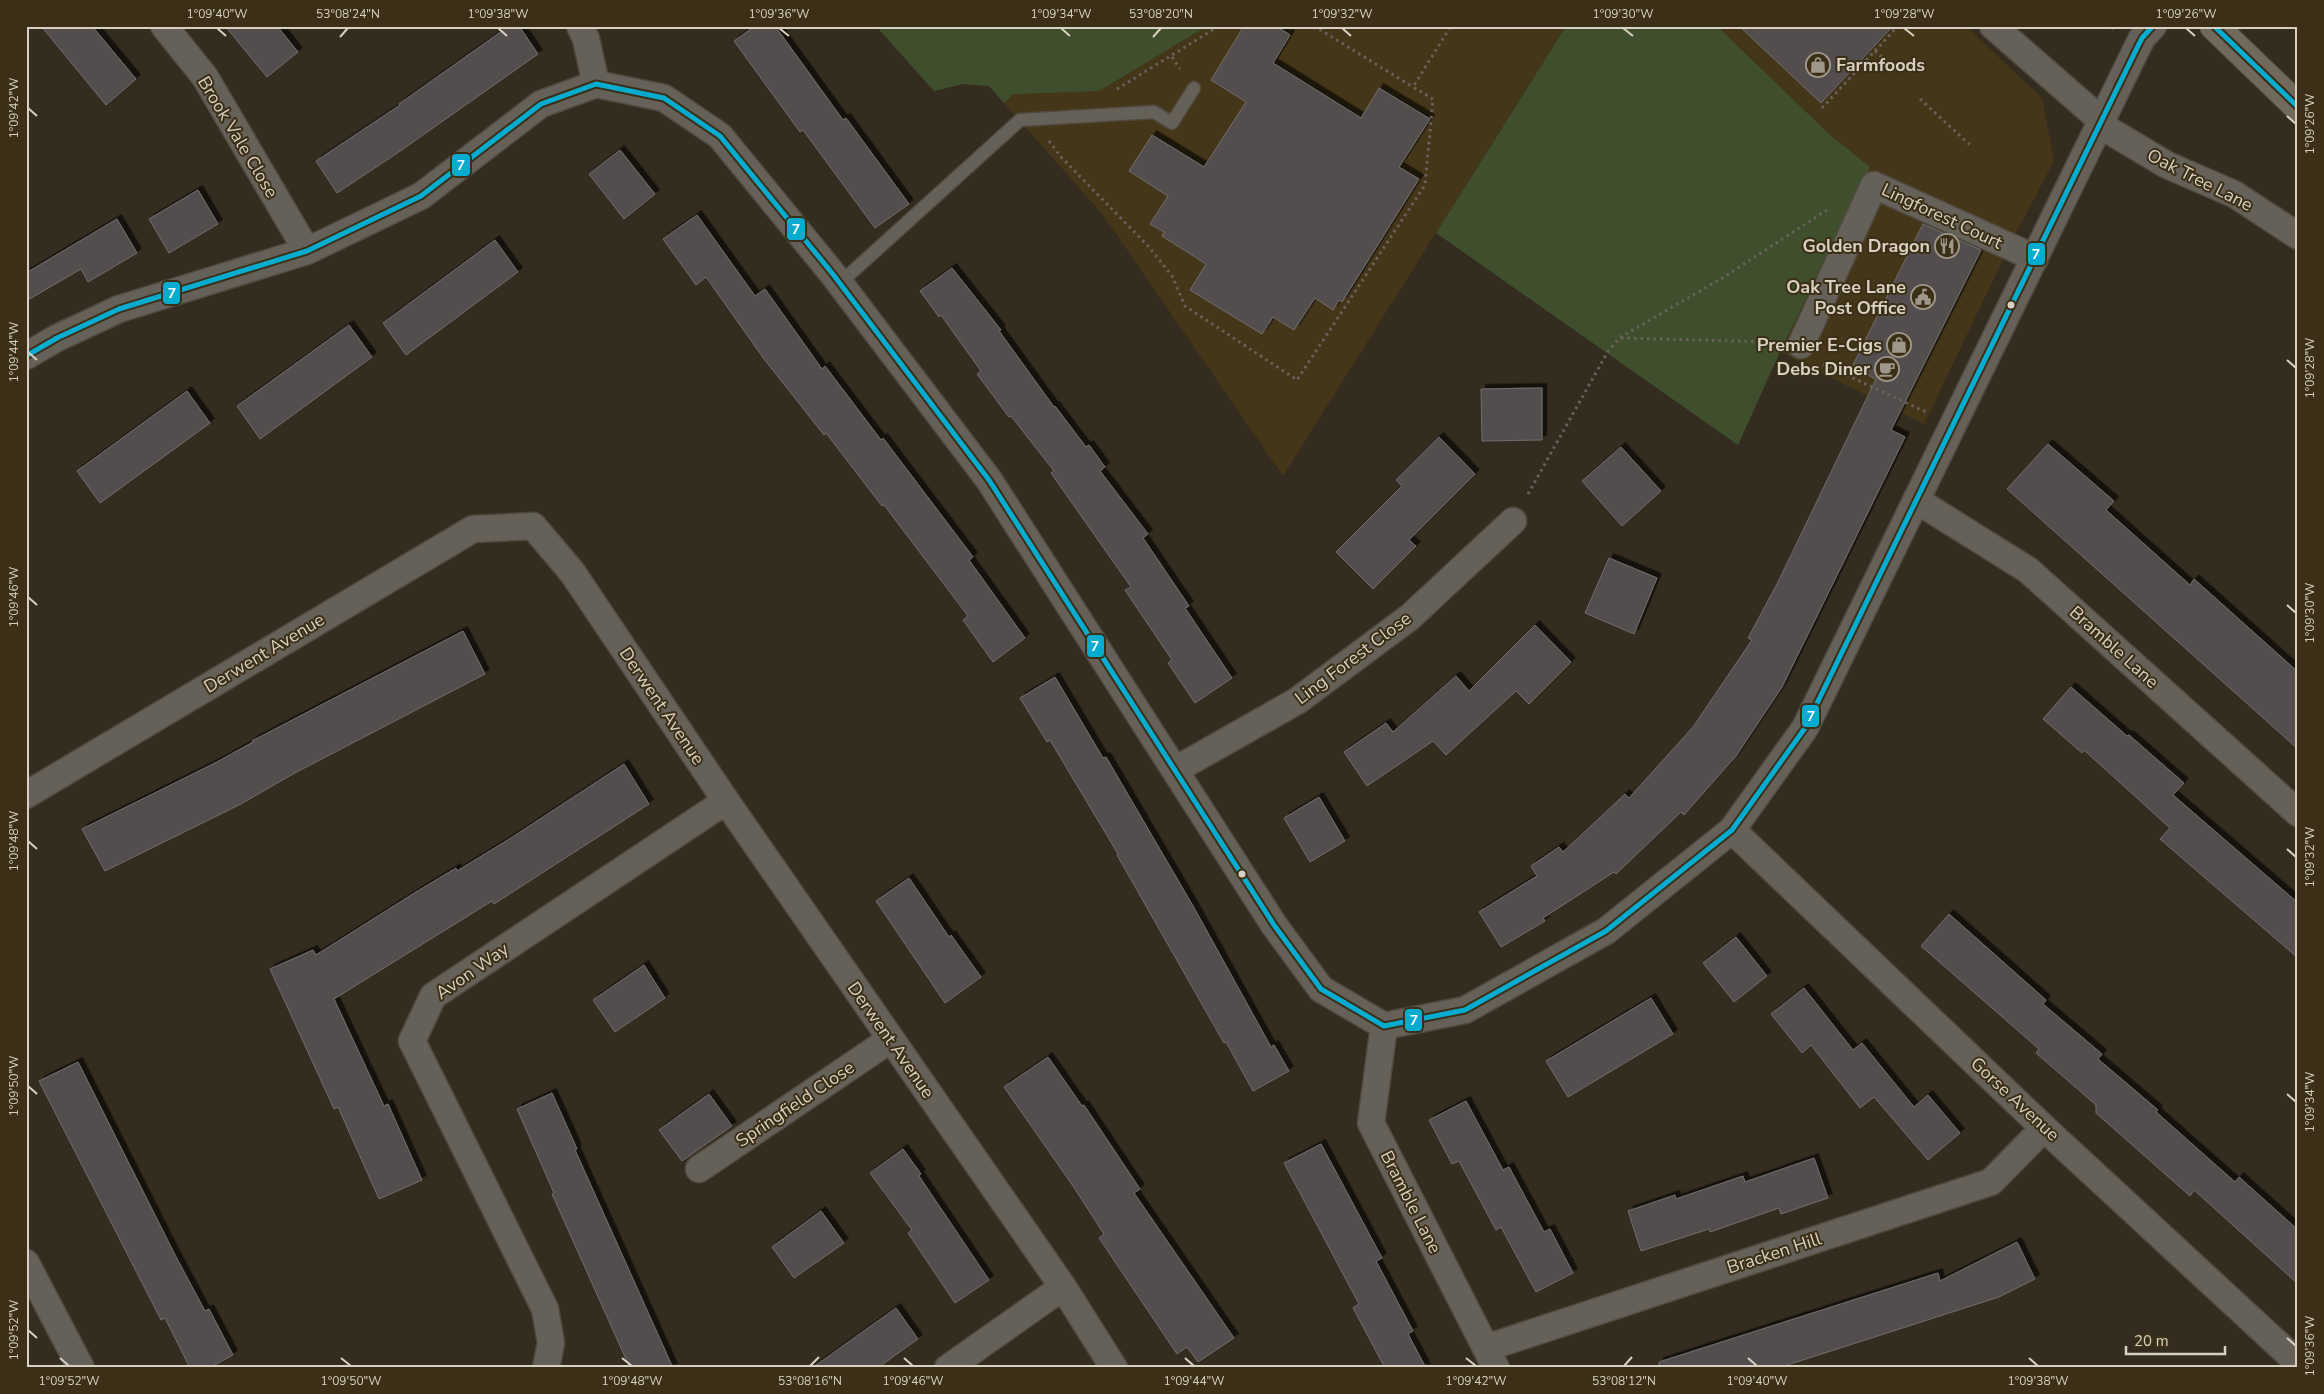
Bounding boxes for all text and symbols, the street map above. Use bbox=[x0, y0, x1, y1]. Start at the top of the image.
text: 1°09'40"W bbox=[186, 6, 248, 22]
text: 53°08'24"N bbox=[316, 6, 380, 22]
text: 1°09'38"W bbox=[467, 6, 529, 22]
text: 1°09'36"W bbox=[748, 6, 810, 22]
text: 1°09'34"W bbox=[1030, 6, 1092, 22]
text: 53°08'20"N bbox=[1129, 6, 1193, 22]
text: 1°09'32"W bbox=[1311, 6, 1373, 22]
text: 1°09'30"W bbox=[1592, 6, 1654, 22]
text: 1°09'28"W bbox=[1873, 6, 1935, 22]
text: 1°09'26"W bbox=[2155, 6, 2217, 22]
shop icon: Farmfoods bbox=[1805, 52, 1831, 78]
place label: Farmfoods bbox=[1836, 53, 1925, 77]
street label: Brook Vale Close bbox=[192, 72, 284, 202]
text: 1°09'42"W bbox=[6, 77, 22, 139]
text: 1°09'26"W bbox=[2302, 93, 2318, 155]
street label: Oak Tree Lane bbox=[2143, 143, 2257, 217]
line badge: 7 bbox=[451, 153, 471, 177]
text: 7 bbox=[457, 156, 465, 175]
street label: Lingforest Court bbox=[1878, 178, 2007, 255]
line badge: 7 bbox=[786, 217, 806, 241]
text: 7 bbox=[792, 220, 800, 239]
restaurant icon: Golden Dragon bbox=[1934, 233, 1960, 259]
place label: Golden Dragon bbox=[1802, 234, 1930, 258]
line badge: 7 bbox=[2027, 242, 2046, 266]
text: 7 bbox=[2032, 245, 2040, 264]
place label: Oak Tree Lane Post Office bbox=[1786, 275, 1906, 320]
line badge: 7 bbox=[162, 281, 181, 305]
text: 7 bbox=[168, 284, 176, 303]
public building icon: Oak Tree Lane Post Office bbox=[1910, 284, 1936, 310]
unlabelled marker bbox=[2006, 300, 2016, 310]
text: 1°09'44"W bbox=[6, 321, 22, 383]
shop icon: Premier E-Cigs bbox=[1886, 332, 1912, 358]
place label: Premier E-Cigs bbox=[1757, 333, 1882, 357]
text: 1°09'28"W bbox=[2302, 337, 2318, 399]
cafe icon: Debs Diner bbox=[1874, 356, 1900, 382]
place label: Debs Diner bbox=[1776, 357, 1870, 381]
text: 1°09'46"W bbox=[6, 566, 22, 628]
text: 1°09'30"W bbox=[2302, 582, 2318, 644]
street label: Bramble Lane bbox=[2064, 600, 2164, 694]
street label: Ling Forest Close bbox=[1290, 606, 1416, 710]
street label: Derwent Avenue bbox=[199, 607, 329, 699]
line badge: 7 bbox=[1086, 634, 1105, 658]
text: 7 bbox=[1091, 637, 1099, 656]
street label: Derwent Avenue bbox=[614, 643, 710, 769]
line badge: 7 bbox=[1801, 704, 1820, 728]
text: 7 bbox=[1807, 707, 1815, 726]
text: 1°09'48"W bbox=[6, 810, 22, 872]
text: 1°09'32"W bbox=[2302, 826, 2318, 888]
unlabelled marker bbox=[1237, 869, 1247, 879]
street label: Avon Way bbox=[431, 937, 514, 1005]
street label: Derwent Avenue bbox=[842, 977, 940, 1103]
line badge: 7 bbox=[1404, 1008, 1423, 1032]
text: 7 bbox=[1410, 1011, 1418, 1030]
street label: Gorse Avenue bbox=[1965, 1051, 2065, 1147]
text: 1°09'50"W bbox=[6, 1055, 22, 1117]
street label: Springfield Close bbox=[731, 1055, 859, 1153]
text: 1°09'34"W bbox=[2302, 1071, 2318, 1133]
street label: Bramble Lane bbox=[1375, 1146, 1447, 1258]
street label: Bracken Hill bbox=[1724, 1226, 1825, 1280]
text: 1°09'52"W bbox=[6, 1299, 22, 1361]
text: 1°09'36"W bbox=[2302, 1315, 2318, 1377]
scale bar bbox=[2126, 1324, 2225, 1356]
text: 20 m bbox=[2134, 1331, 2169, 1351]
text: 1°09'52"W bbox=[38, 1373, 100, 1389]
text: 1°09'50"W bbox=[320, 1373, 382, 1389]
text: 1°09'48"W bbox=[601, 1373, 663, 1389]
text: 53°08'16"N bbox=[778, 1373, 842, 1389]
text: 1°09'46"W bbox=[882, 1373, 944, 1389]
text: 1°09'44"W bbox=[1163, 1373, 1225, 1389]
text: 1°09'42"W bbox=[1445, 1373, 1507, 1389]
text: 53°08'12"N bbox=[1592, 1373, 1656, 1389]
text: 1°09'40"W bbox=[1726, 1373, 1788, 1389]
text: 1°09'38"W bbox=[2007, 1373, 2069, 1389]

